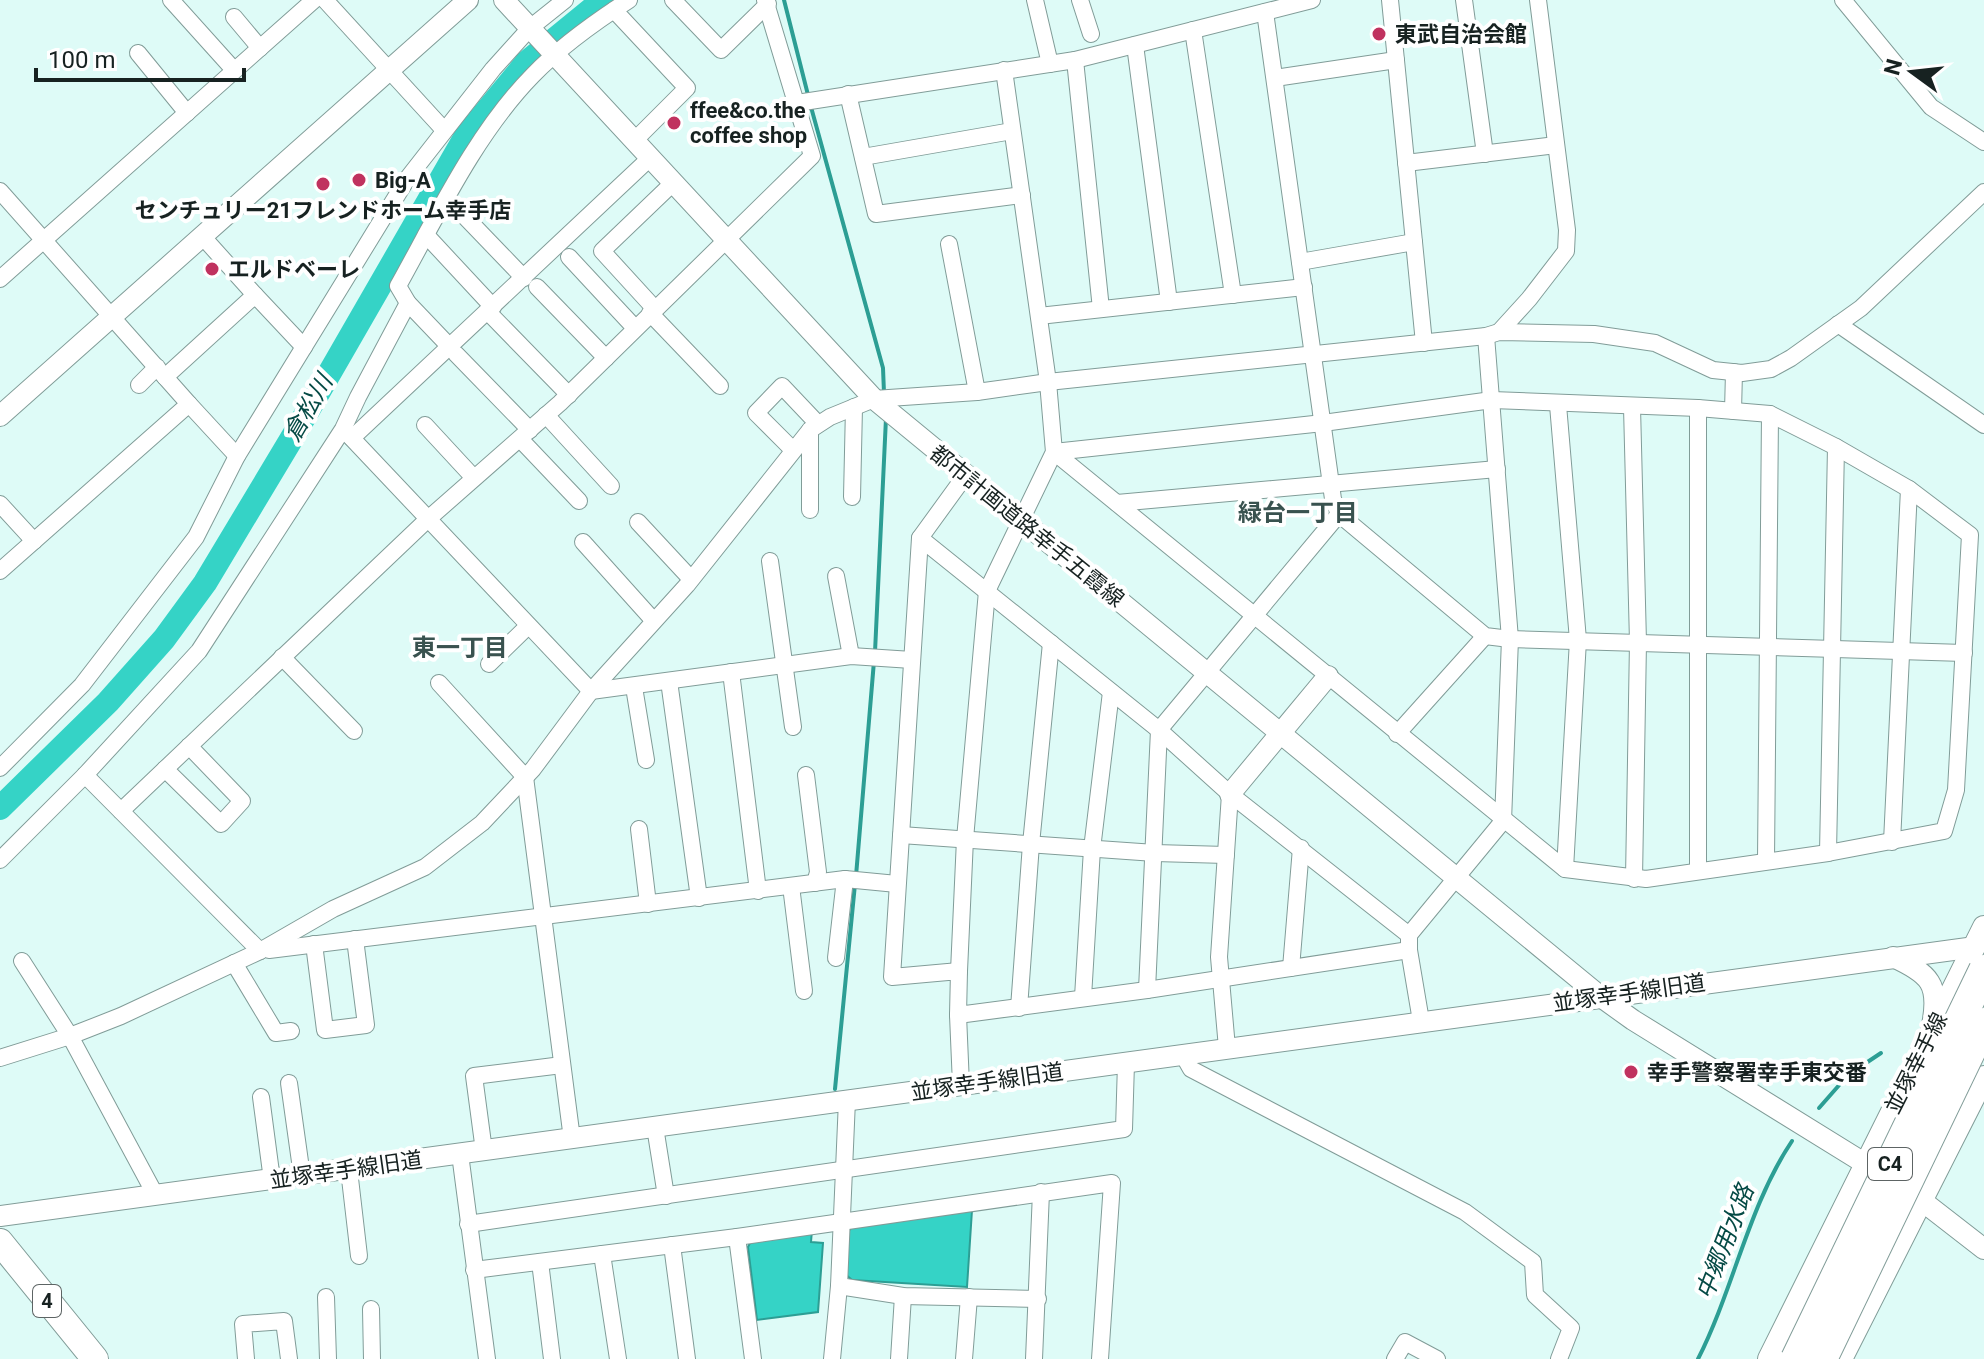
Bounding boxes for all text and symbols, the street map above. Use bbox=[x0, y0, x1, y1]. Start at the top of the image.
place label: 東武自治会館 bbox=[1395, 22, 1527, 47]
marker: 東武自治会館 bbox=[1370, 25, 1388, 43]
scale bar bbox=[36, 32, 244, 82]
north arrow bbox=[1872, 32, 1952, 112]
text: 100 m bbox=[48, 46, 115, 74]
text: N bbox=[1879, 56, 1907, 78]
place label: ffee&co.the coffee shop bbox=[690, 98, 807, 148]
marker: ffee&co.the coffee shop bbox=[665, 114, 683, 132]
place label: Big-A bbox=[375, 168, 431, 193]
marker: Big-A bbox=[350, 171, 368, 189]
marker: センチュリー21フレンドホーム幸手店 bbox=[314, 175, 332, 193]
place label: センチュリー21フレンドホーム幸手店 bbox=[135, 198, 511, 223]
place label: エルドベーレ bbox=[228, 257, 360, 282]
marker: エルドベーレ bbox=[203, 260, 221, 278]
water label: 倉松川 bbox=[278, 367, 340, 446]
street label: 都市計画道路幸手五霞線 bbox=[925, 440, 1129, 612]
district label: 緑台一丁目 bbox=[1238, 499, 1358, 527]
district label: 東一丁目 bbox=[412, 634, 508, 662]
street label: 並塚幸手線旧道 bbox=[1551, 970, 1707, 1016]
street label: 並塚幸手線 bbox=[1880, 1008, 1952, 1118]
street label: 並塚幸手線旧道 bbox=[909, 1059, 1065, 1105]
place label: 幸手警察署幸手東交番 bbox=[1647, 1060, 1867, 1085]
marker: 幸手警察署幸手東交番 bbox=[1622, 1063, 1640, 1081]
street label: 並塚幸手線旧道 bbox=[268, 1147, 424, 1193]
road number: C4 bbox=[1868, 1148, 1912, 1180]
water label: 中郷用水路 bbox=[1690, 1179, 1760, 1303]
road number: 4 bbox=[33, 1285, 61, 1317]

